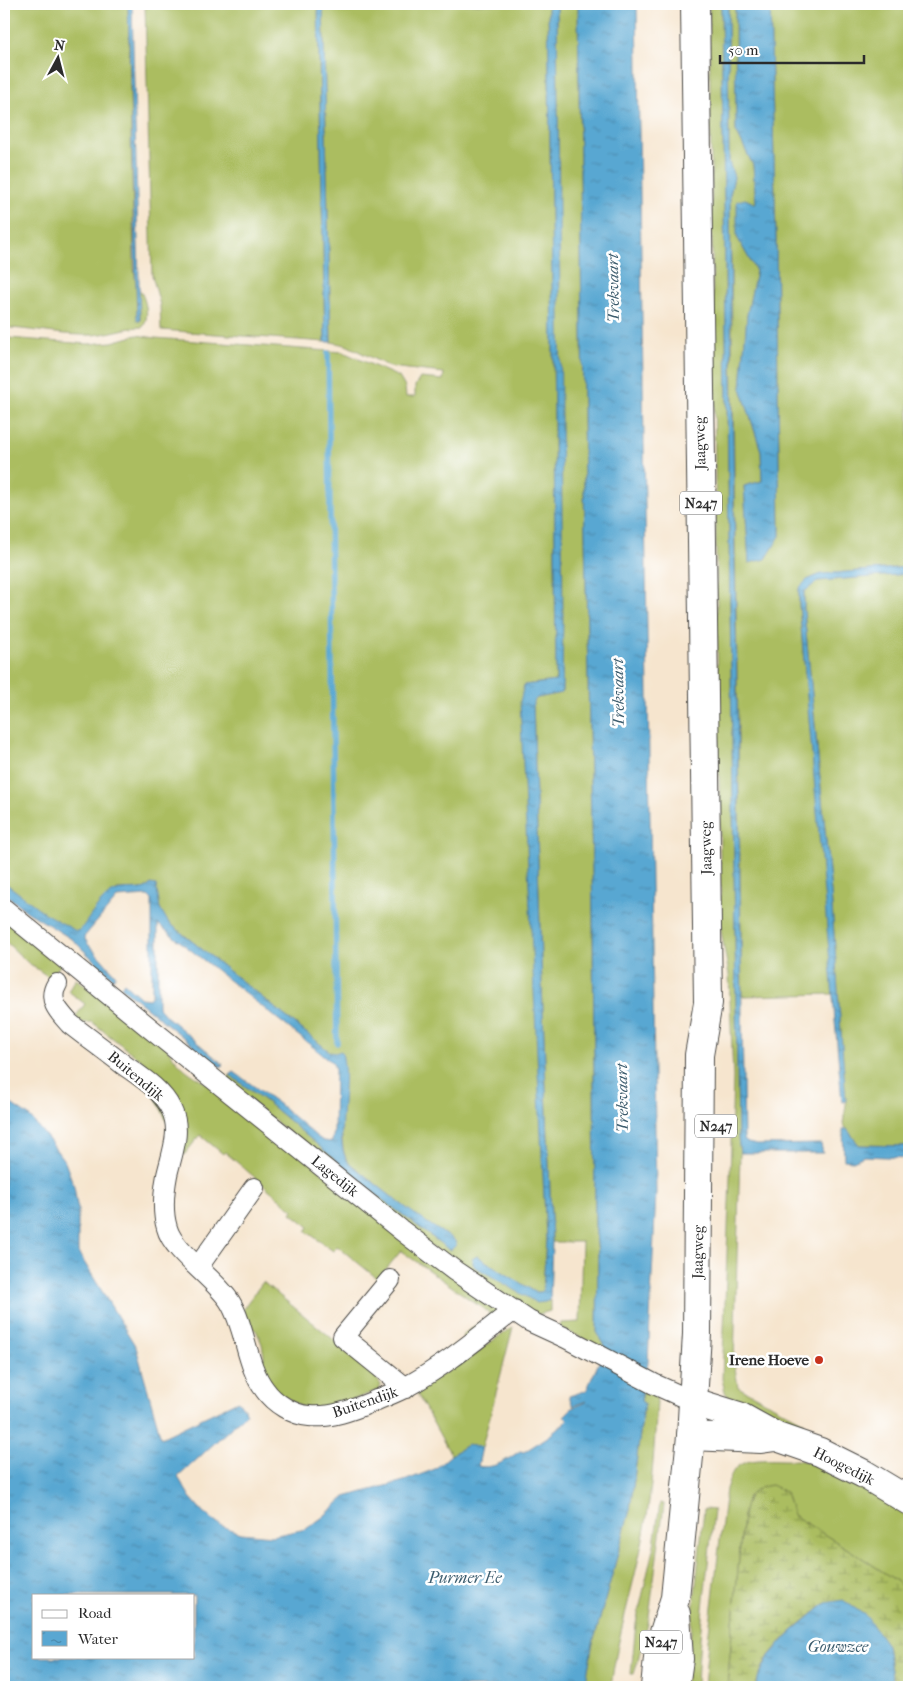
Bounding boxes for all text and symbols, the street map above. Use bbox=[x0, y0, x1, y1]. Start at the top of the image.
north arrow bbox=[32, 32, 82, 82]
scale bar bbox=[720, 32, 864, 64]
text: N bbox=[53, 37, 66, 55]
text: 50 m bbox=[728, 41, 759, 59]
water label: Trekvaart bbox=[603, 252, 623, 323]
street label: Jaagweg bbox=[691, 415, 709, 471]
road number: N247 bbox=[680, 492, 722, 514]
water label: Trekvaart bbox=[608, 657, 628, 728]
street label: Jaagweg bbox=[697, 820, 715, 876]
street label: Buitendijk bbox=[104, 1047, 168, 1105]
water label: Trekvaart bbox=[612, 1062, 632, 1133]
road number: N247 bbox=[695, 1114, 737, 1138]
street label: Lagedijk bbox=[308, 1152, 362, 1201]
street label: Jaagweg bbox=[689, 1224, 707, 1280]
place label: Irene Hoeve bbox=[729, 1351, 810, 1369]
marker: Irene Hoeve bbox=[813, 1354, 825, 1366]
street label: Buitendijk bbox=[330, 1382, 400, 1422]
street label: Hoogedijk bbox=[810, 1443, 878, 1489]
water label: Purmer Ee bbox=[427, 1568, 502, 1587]
legend bbox=[32, 1594, 195, 1658]
text: Road bbox=[78, 1604, 112, 1622]
text: Water bbox=[77, 1630, 118, 1648]
road number: N247 bbox=[640, 1630, 682, 1654]
water label: Gouwzee bbox=[808, 1637, 869, 1656]

